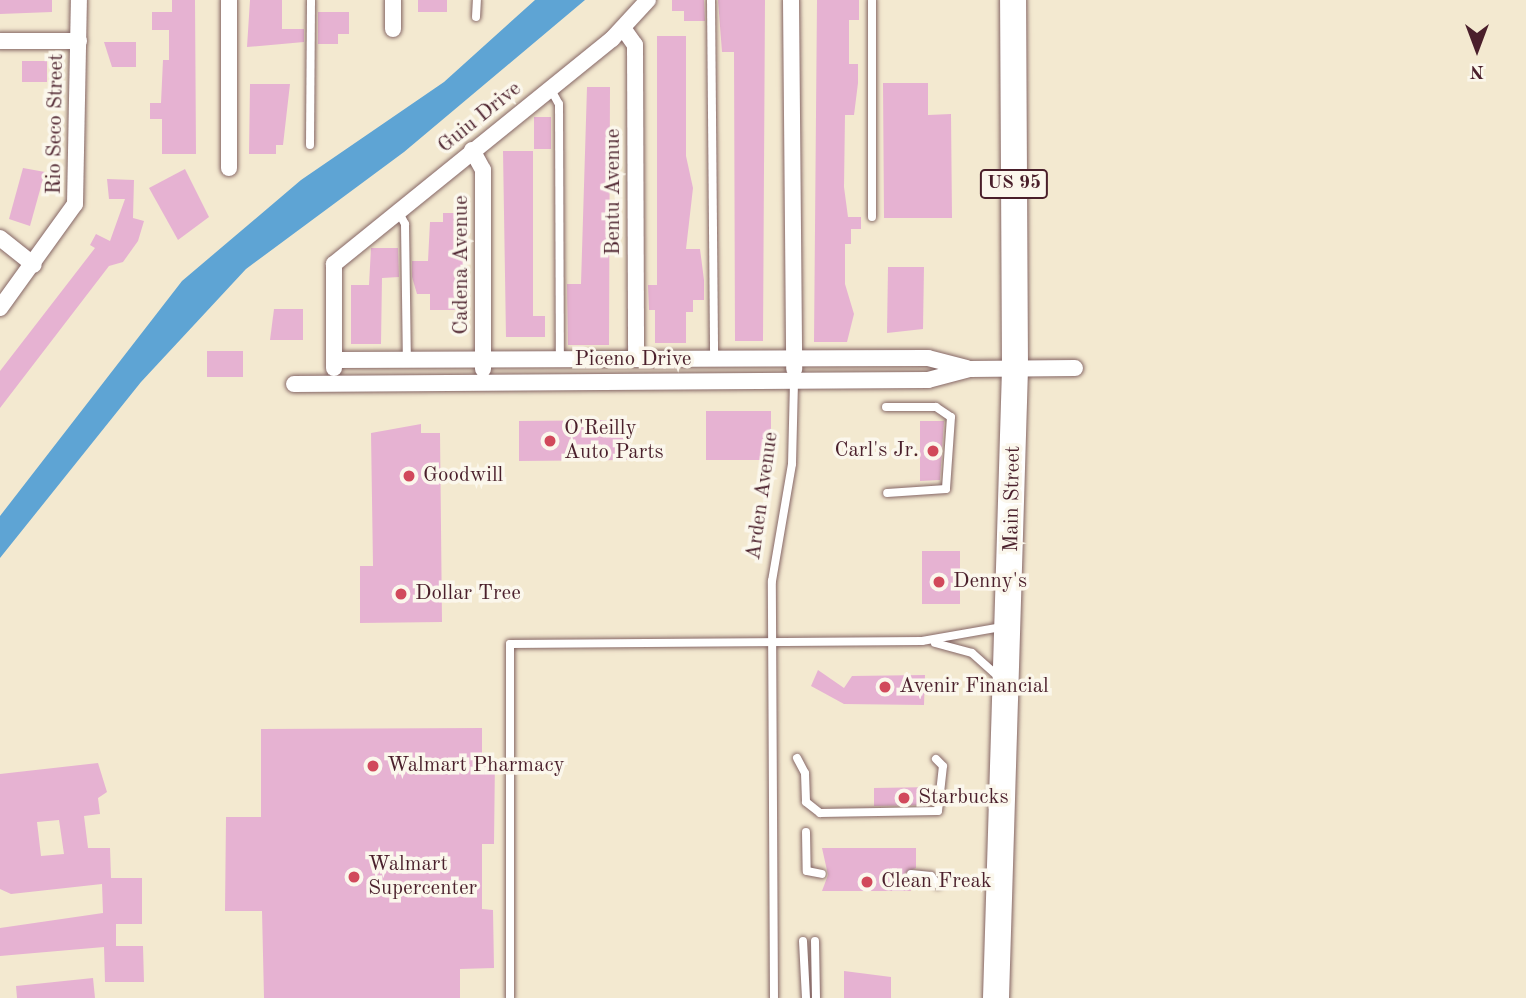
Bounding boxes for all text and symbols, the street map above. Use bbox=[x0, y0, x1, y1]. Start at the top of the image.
north arrow bbox=[1442, 14, 1512, 84]
street label: Rio Seco Street bbox=[42, 53, 70, 195]
text: N bbox=[1470, 61, 1484, 80]
street label: Guiu Drive bbox=[433, 77, 527, 159]
street label: Bentu Avenue bbox=[601, 129, 627, 255]
road number: US 95 bbox=[979, 168, 1049, 200]
street label: Cadena Avenue bbox=[449, 195, 475, 335]
street label: Piceno Drive bbox=[575, 347, 691, 373]
place label: O'Reilly Auto Parts bbox=[564, 416, 664, 466]
street label: Arden Avenue bbox=[742, 430, 784, 562]
marker: O'Reilly Auto Parts bbox=[542, 433, 558, 449]
place label: Carl's Jr. bbox=[834, 438, 919, 464]
marker: Carl's Jr. bbox=[925, 443, 941, 459]
street label: Main Street bbox=[999, 446, 1027, 552]
place label: Goodwill bbox=[423, 463, 503, 489]
marker: Goodwill bbox=[401, 468, 417, 484]
place label: Denny's bbox=[953, 569, 1027, 595]
marker: Denny's bbox=[931, 574, 947, 590]
place label: Dollar Tree bbox=[415, 581, 521, 607]
marker: Dollar Tree bbox=[393, 586, 409, 602]
place label: Avenir Financial bbox=[899, 674, 1049, 700]
marker: Avenir Financial bbox=[877, 679, 893, 695]
place label: Walmart Pharmacy bbox=[387, 753, 565, 779]
marker: Walmart Pharmacy bbox=[365, 758, 381, 774]
place label: Starbucks bbox=[918, 785, 1009, 811]
marker: Starbucks bbox=[896, 790, 912, 806]
place label: Walmart Supercenter bbox=[368, 852, 477, 902]
marker: Walmart Supercenter bbox=[346, 869, 362, 885]
place label: Clean Freak bbox=[881, 869, 992, 895]
marker: Clean Freak bbox=[859, 874, 875, 890]

